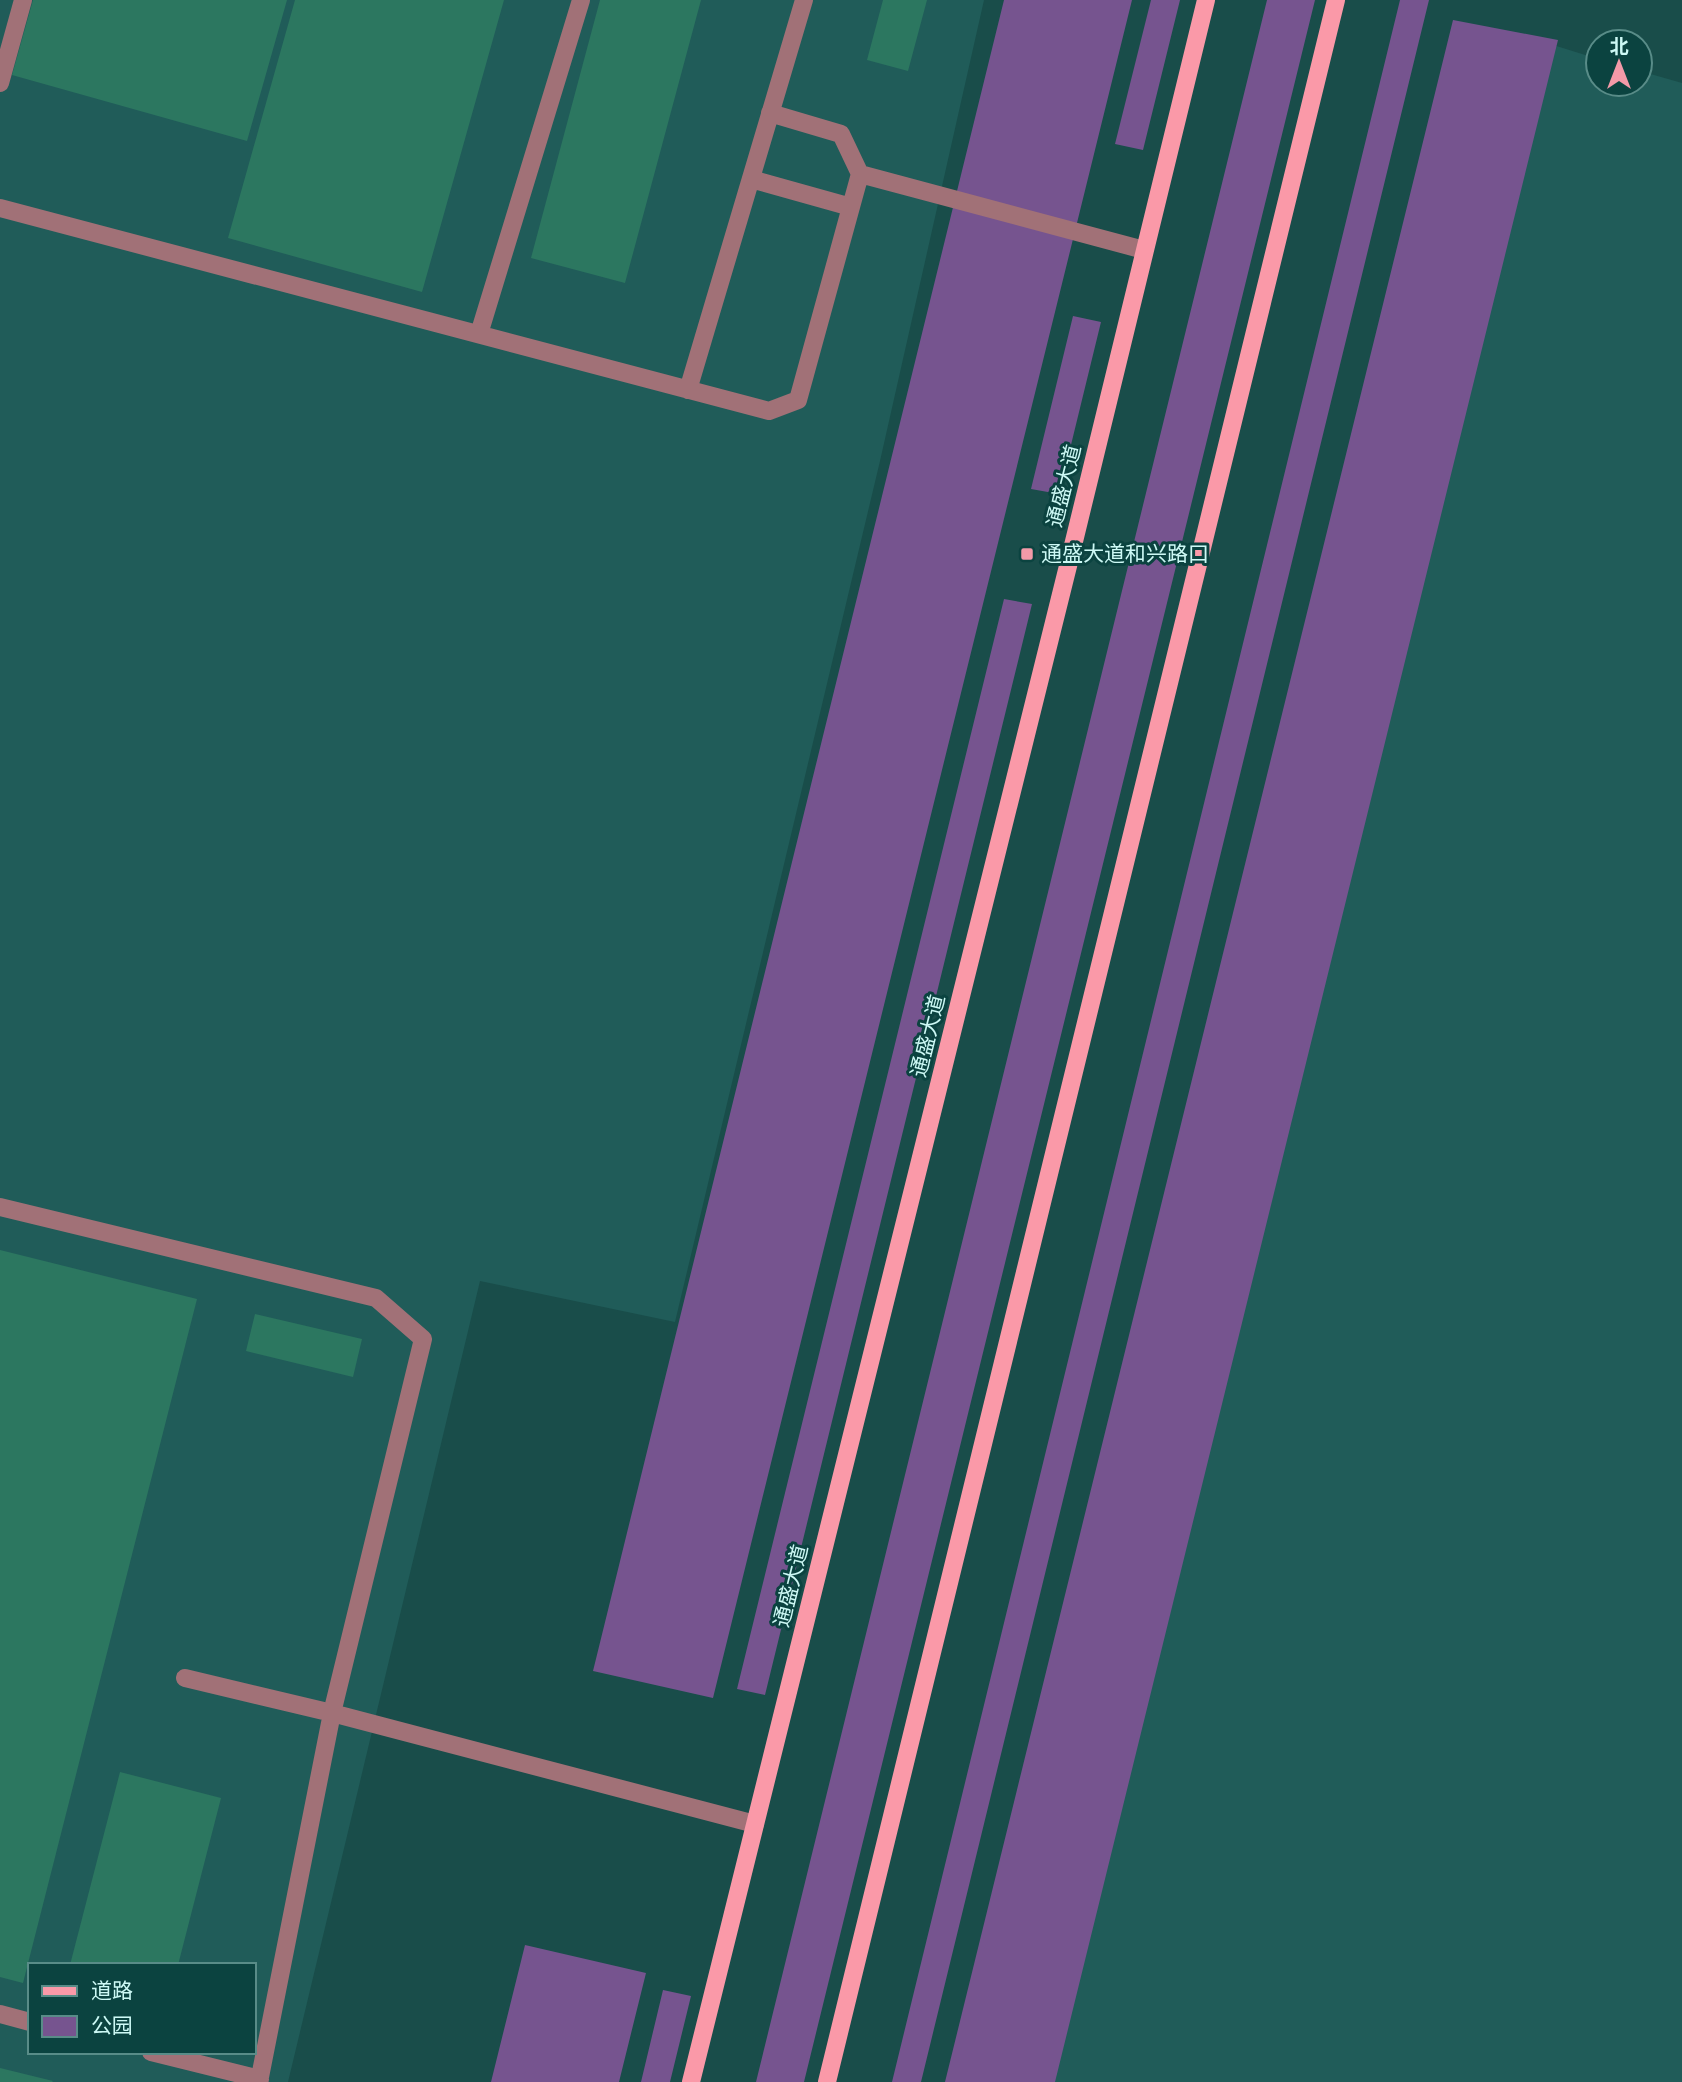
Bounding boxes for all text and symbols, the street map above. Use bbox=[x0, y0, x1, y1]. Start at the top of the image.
north arrow bbox=[1584, 28, 1654, 98]
text: 北 bbox=[1609, 35, 1629, 58]
street label: 通盛大道 bbox=[1042, 442, 1086, 530]
place label: 通盛大道和兴路口 bbox=[1041, 542, 1209, 566]
marker: 通盛大道和兴路口 bbox=[1019, 546, 1035, 562]
street label: 通盛大道 bbox=[906, 992, 950, 1080]
street label: 通盛大道 bbox=[769, 1542, 813, 1630]
legend bbox=[28, 1963, 256, 2054]
text: 道路 bbox=[91, 1979, 133, 2003]
text: 公园 bbox=[91, 2014, 133, 2038]

